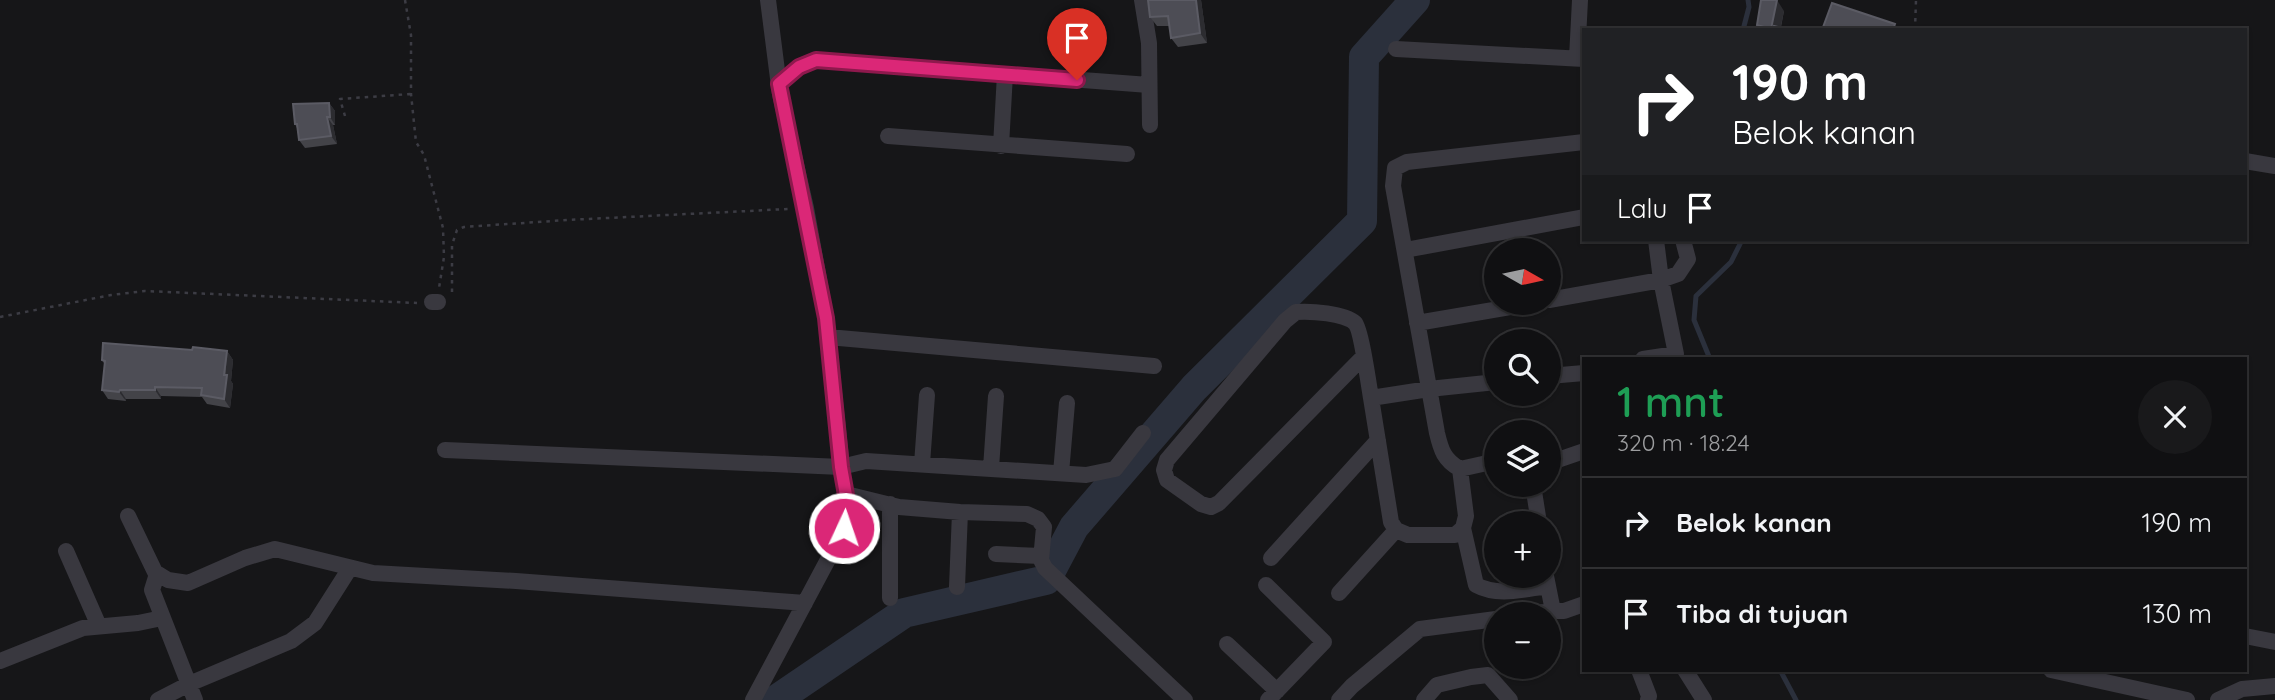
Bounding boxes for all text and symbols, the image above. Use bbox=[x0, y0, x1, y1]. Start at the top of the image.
pin bbox=[1047, 8, 1107, 80]
icon: arrive bbox=[1058, 19, 1096, 57]
text: 190 m bbox=[1732, 51, 1868, 112]
icon: right bbox=[1617, 56, 1708, 147]
text: Belok kanan bbox=[1732, 112, 1916, 152]
icon: arrive bbox=[1681, 189, 1719, 227]
text: Lalu bbox=[1617, 192, 1667, 225]
north arrow bbox=[1484, 238, 1561, 315]
map controls bbox=[1484, 238, 1561, 679]
button: search bbox=[1484, 329, 1561, 406]
text: 1 mnt bbox=[1617, 375, 1724, 428]
button: close bbox=[2138, 380, 2212, 454]
button: layers bbox=[1484, 420, 1561, 497]
text: 320 m · 18:24 bbox=[1617, 428, 1750, 457]
position arrow bbox=[807, 491, 881, 565]
icon: right bbox=[1617, 504, 1655, 542]
text: Belok kanan bbox=[1676, 506, 1832, 539]
text: 190 m bbox=[2142, 506, 2212, 539]
button: + bbox=[1484, 511, 1561, 588]
icon: arrive bbox=[1617, 595, 1655, 633]
text: Tiba di tujuan bbox=[1676, 597, 1848, 630]
text: 130 m bbox=[2142, 597, 2212, 630]
button: − bbox=[1484, 602, 1561, 679]

